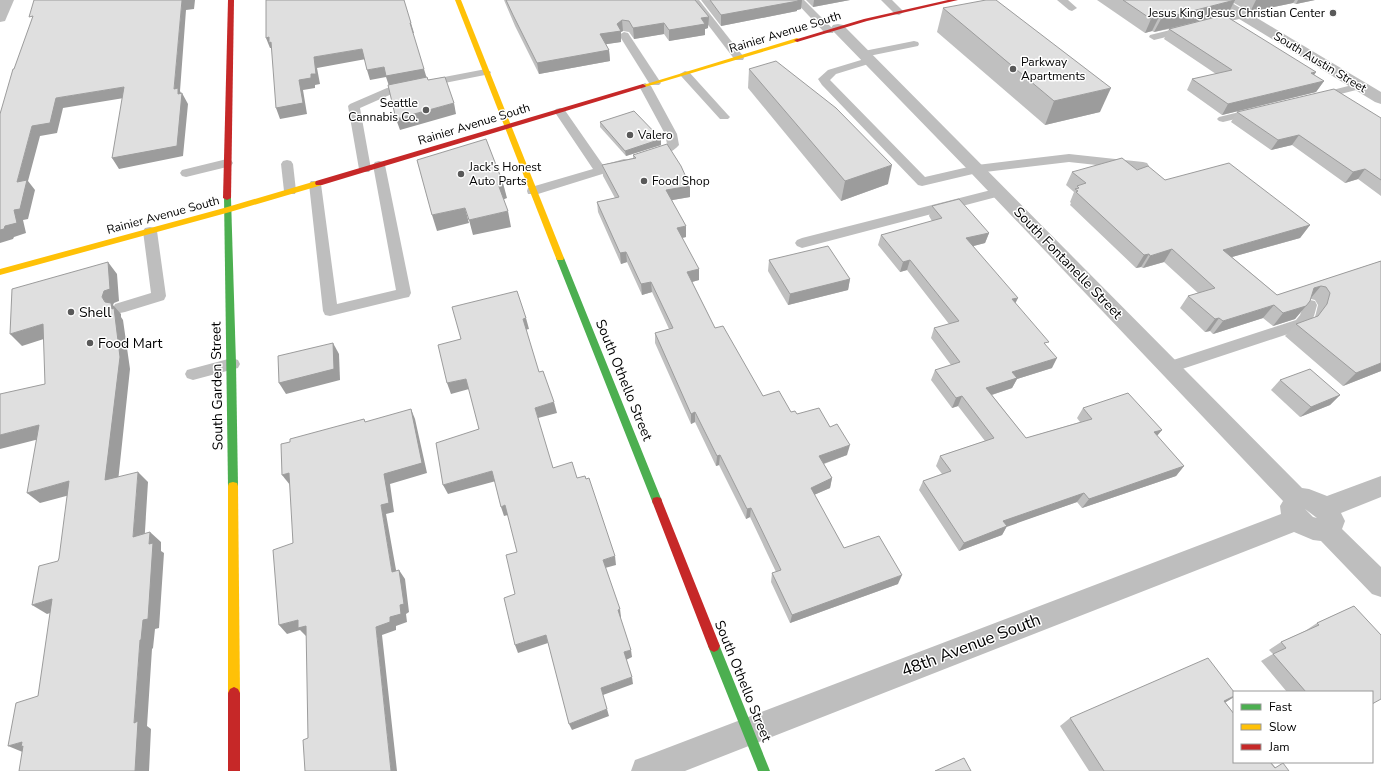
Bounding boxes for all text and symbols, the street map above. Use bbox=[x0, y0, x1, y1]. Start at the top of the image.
place label: Jesus King Jesus Christian Center bbox=[1147, 5, 1326, 21]
street label: Rainier Avenue South bbox=[727, 7, 843, 57]
marker: Jesus King Jesus Christian Center bbox=[1328, 8, 1338, 18]
street label: South Austin Street bbox=[1271, 28, 1370, 96]
place label: Parkway Apartments bbox=[1021, 54, 1086, 84]
marker: Parkway Apartments bbox=[1008, 64, 1018, 74]
place label: Seattle Cannabis Co. bbox=[348, 95, 418, 125]
street label: Rainier Avenue South bbox=[416, 99, 532, 149]
marker: Seattle Cannabis Co. bbox=[421, 105, 431, 115]
place label: Valero bbox=[637, 127, 673, 143]
marker: Valero bbox=[625, 130, 635, 140]
place label: Jack's Honest Auto Parts bbox=[468, 159, 542, 189]
marker: Jack's Honest Auto Parts bbox=[456, 169, 466, 179]
place label: Food Shop bbox=[652, 173, 710, 189]
marker: Food Shop bbox=[639, 176, 649, 186]
street label: Rainier Avenue South bbox=[105, 192, 221, 238]
street label: South Fontanelle Street bbox=[1009, 203, 1127, 323]
place label: Shell bbox=[79, 303, 112, 322]
marker: Shell bbox=[66, 307, 76, 317]
street label: South Othello Street bbox=[591, 316, 657, 444]
street label: South Garden Street bbox=[206, 321, 228, 450]
place label: Food Mart bbox=[98, 334, 163, 353]
marker: Food Mart bbox=[85, 338, 95, 348]
street label: 48th Avenue South bbox=[898, 608, 1044, 682]
street label: South Othello Street bbox=[710, 617, 776, 745]
legend bbox=[1233, 691, 1373, 763]
text: Fast bbox=[1269, 699, 1292, 715]
text: Slow bbox=[1269, 719, 1297, 735]
text: Jam bbox=[1268, 739, 1290, 755]

